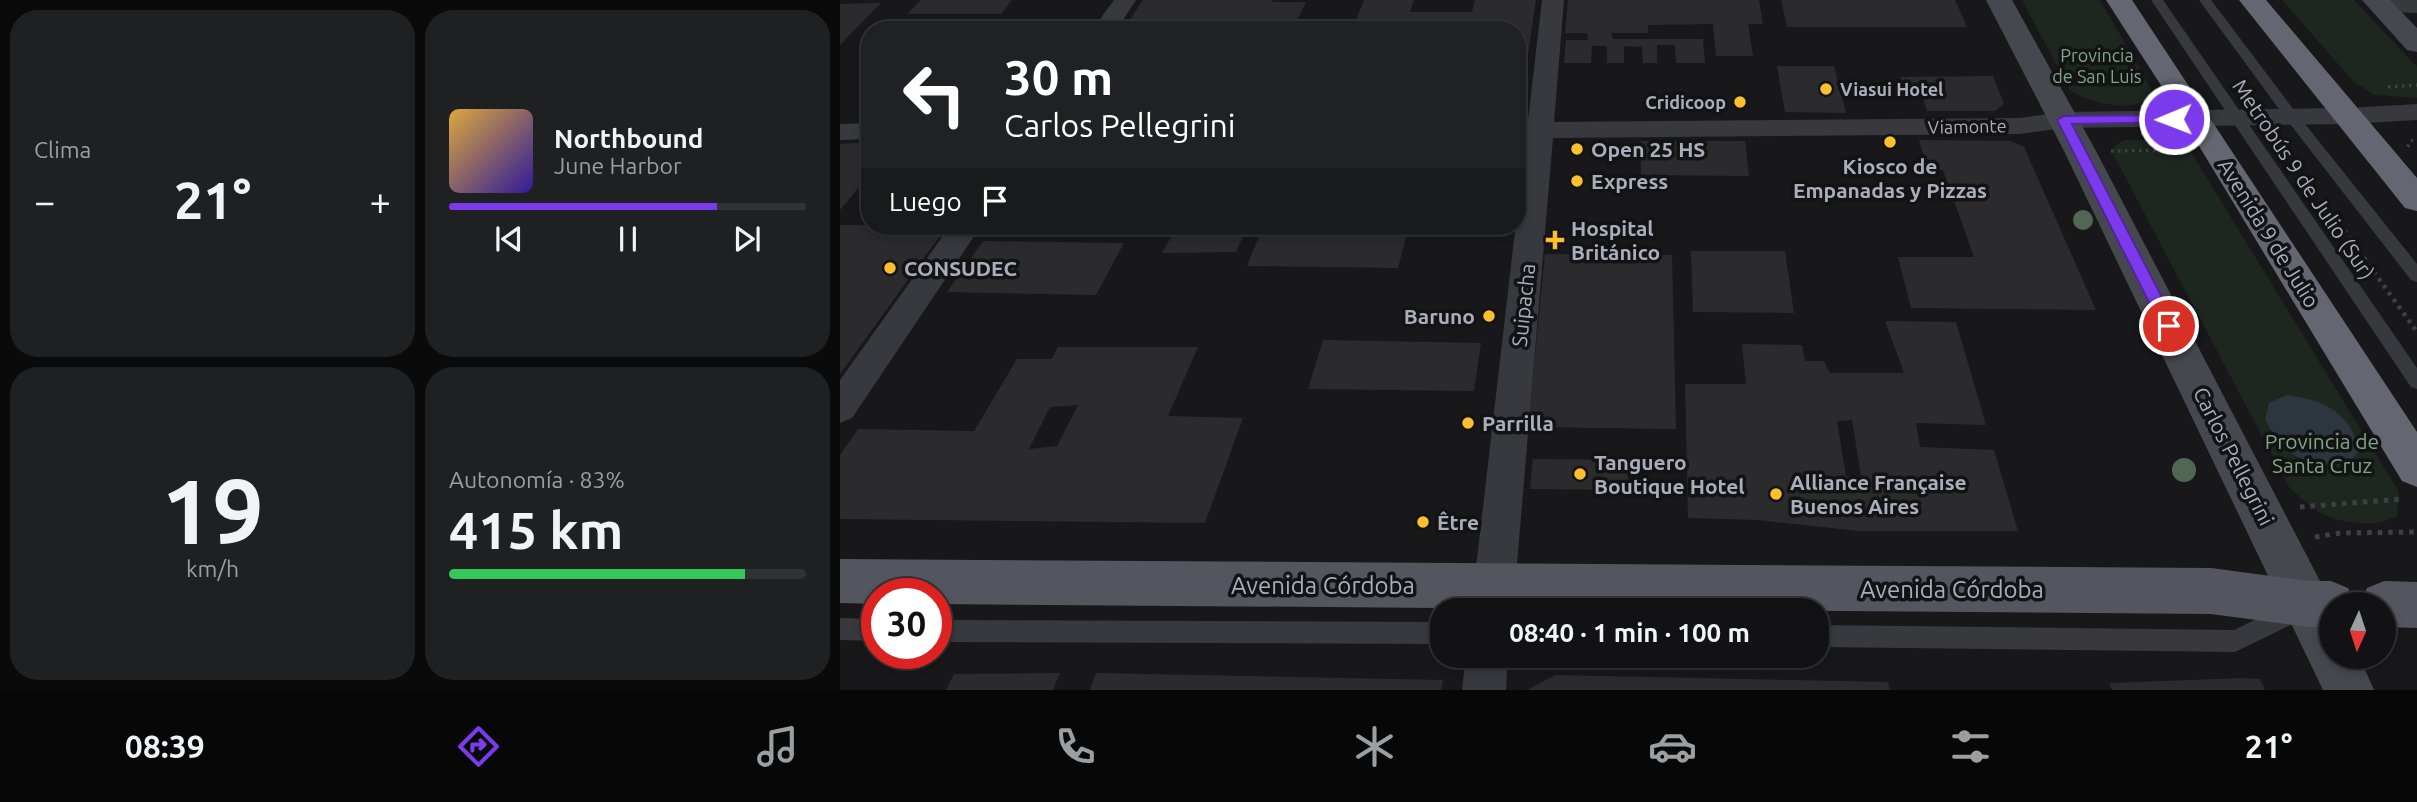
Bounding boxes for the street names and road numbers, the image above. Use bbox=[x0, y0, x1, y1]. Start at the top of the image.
street label: Metrobús 9 de Julio (Sur) bbox=[2228, 74, 2380, 284]
street label: Viamonte bbox=[1927, 115, 2007, 137]
street label: Avenida 9 de Julio bbox=[2214, 154, 2324, 312]
street label: Suipacha bbox=[1507, 262, 1539, 348]
street label: Carlos Pellegrini bbox=[2189, 383, 2279, 529]
street label: Avenida Córdoba bbox=[1231, 572, 1415, 599]
street label: Avenida Córdoba bbox=[1860, 576, 2044, 603]

